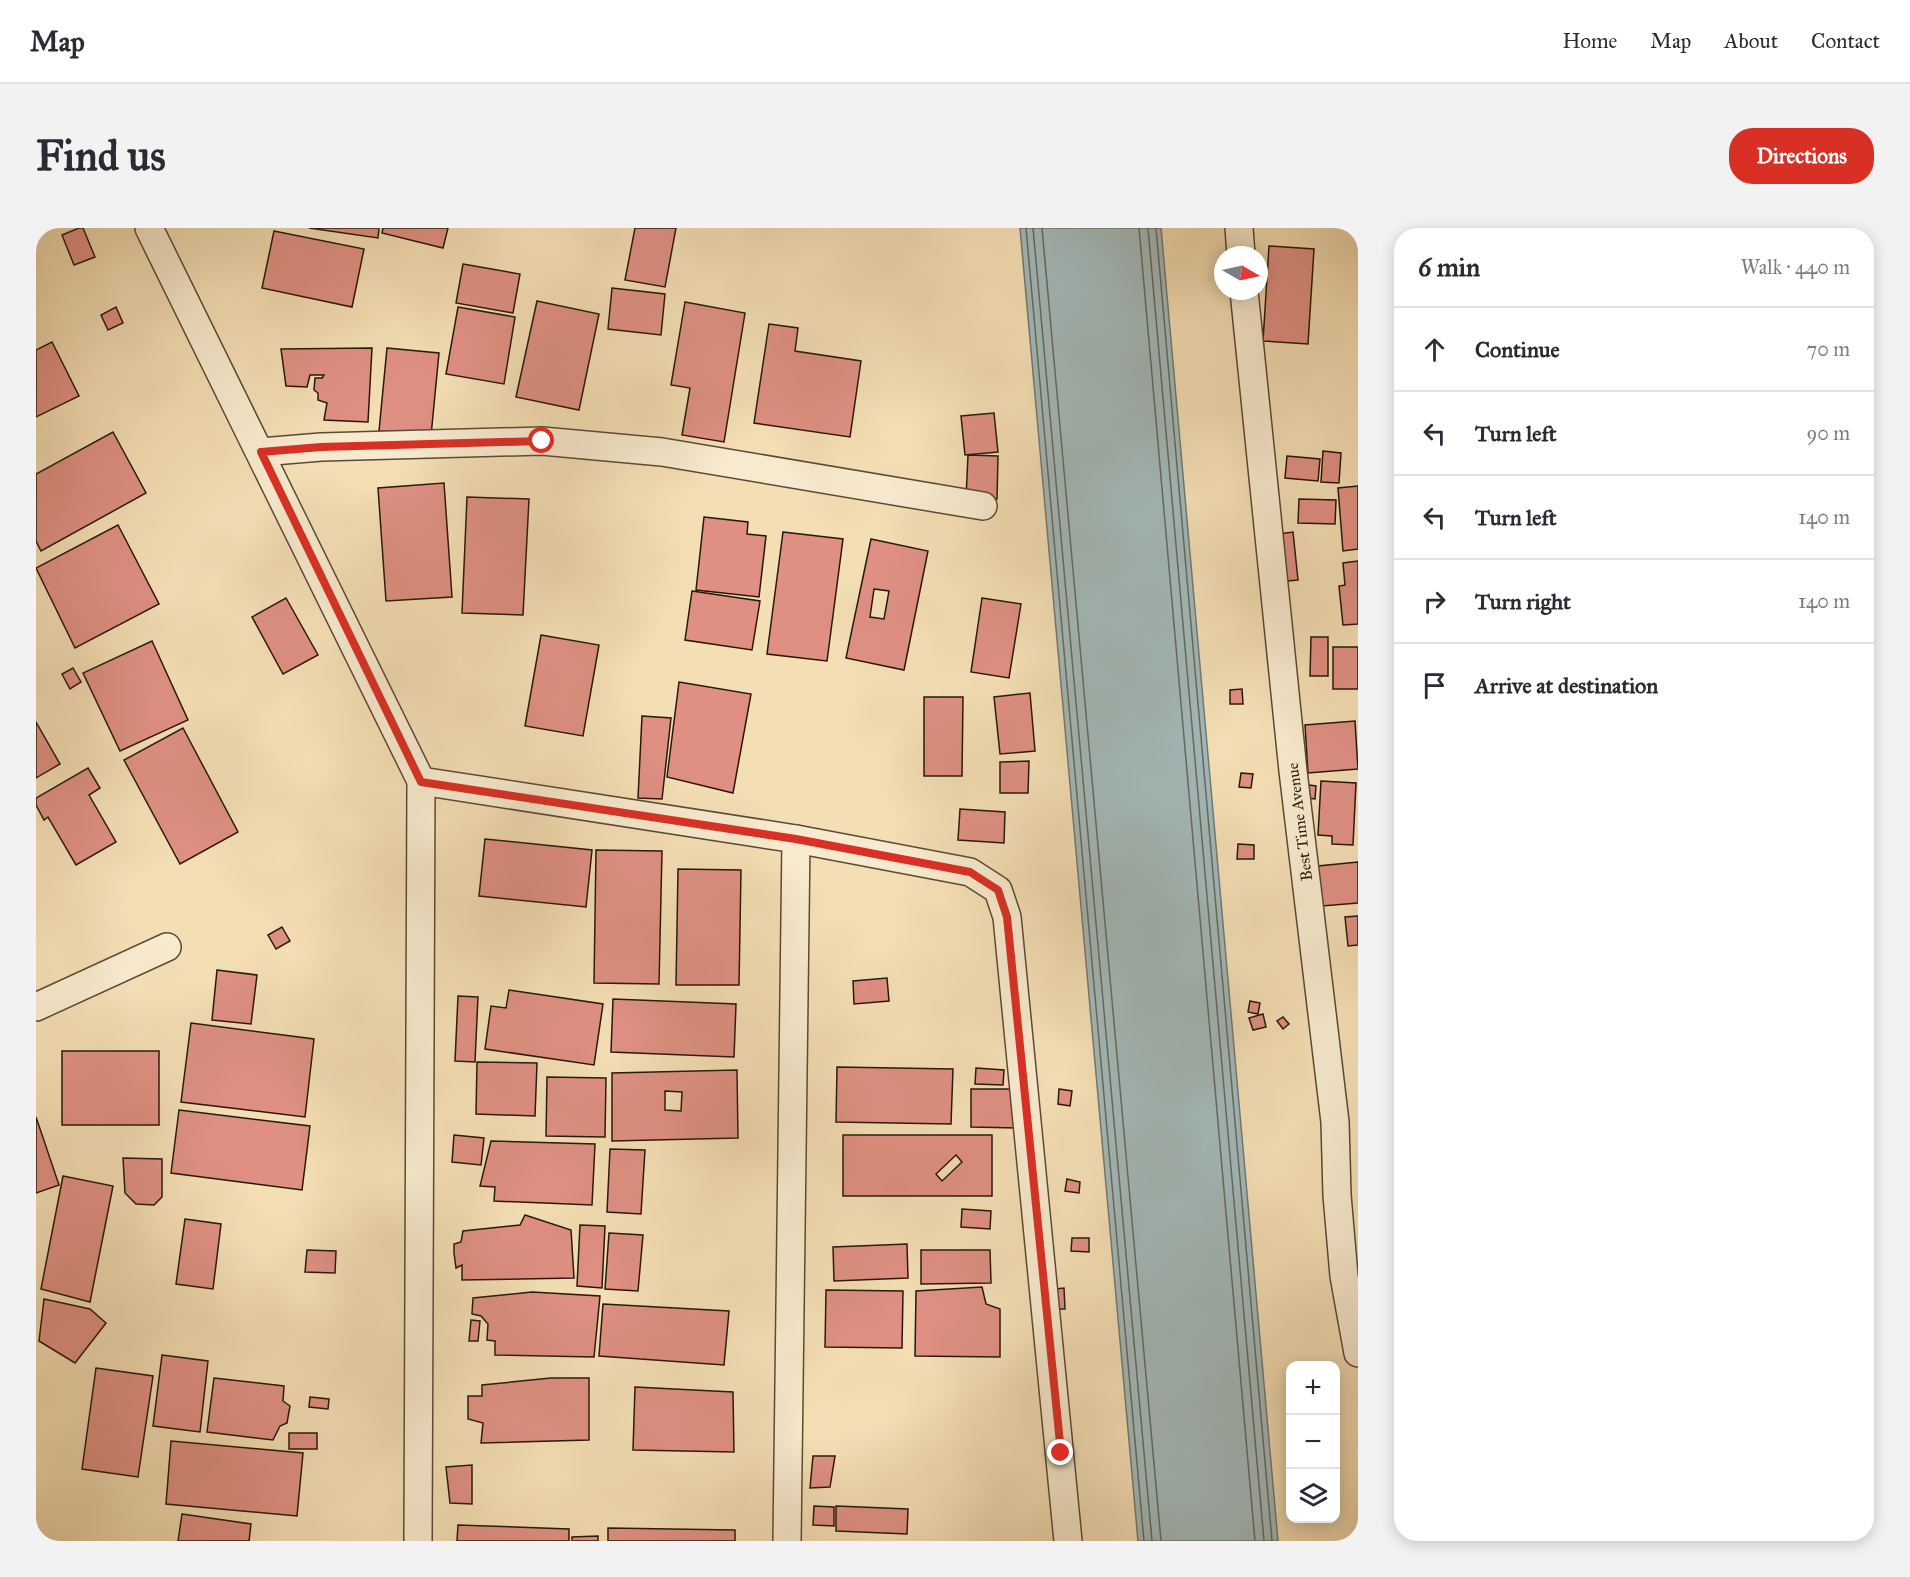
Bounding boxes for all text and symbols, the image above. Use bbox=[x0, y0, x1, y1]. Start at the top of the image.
text: Map bbox=[30, 24, 85, 59]
text: Home bbox=[1562, 28, 1617, 54]
text: Map bbox=[1650, 28, 1691, 54]
text: About bbox=[1724, 28, 1778, 54]
text: Contact bbox=[1811, 28, 1880, 54]
button: Directions bbox=[1729, 128, 1874, 184]
text: Find us bbox=[36, 130, 166, 182]
north arrow bbox=[1214, 246, 1268, 300]
text: 6 min bbox=[1418, 251, 1480, 283]
text: Walk · 440 m bbox=[1741, 255, 1850, 279]
icon: ahead bbox=[1418, 333, 1451, 366]
text: Continue bbox=[1475, 336, 1560, 363]
text: 70 m bbox=[1807, 337, 1850, 361]
icon: left bbox=[1418, 417, 1451, 450]
text: Turn left bbox=[1475, 420, 1557, 447]
text: 90 m bbox=[1807, 421, 1850, 445]
route start bbox=[528, 427, 554, 453]
icon: left bbox=[1418, 501, 1451, 534]
text: Turn left bbox=[1475, 504, 1557, 531]
text: 140 m bbox=[1798, 505, 1850, 529]
icon: right bbox=[1418, 585, 1451, 618]
text: Turn right bbox=[1475, 588, 1571, 615]
text: 140 m bbox=[1798, 589, 1850, 613]
icon: arrive bbox=[1418, 669, 1451, 702]
text: Arrive at destination bbox=[1475, 672, 1658, 699]
street label: Best Time Avenue bbox=[1283, 761, 1316, 882]
map controls bbox=[1286, 1361, 1340, 1523]
button: + bbox=[1286, 1361, 1340, 1415]
button: − bbox=[1286, 1415, 1340, 1469]
route end bbox=[1047, 1439, 1073, 1465]
button: layers bbox=[1286, 1469, 1340, 1523]

